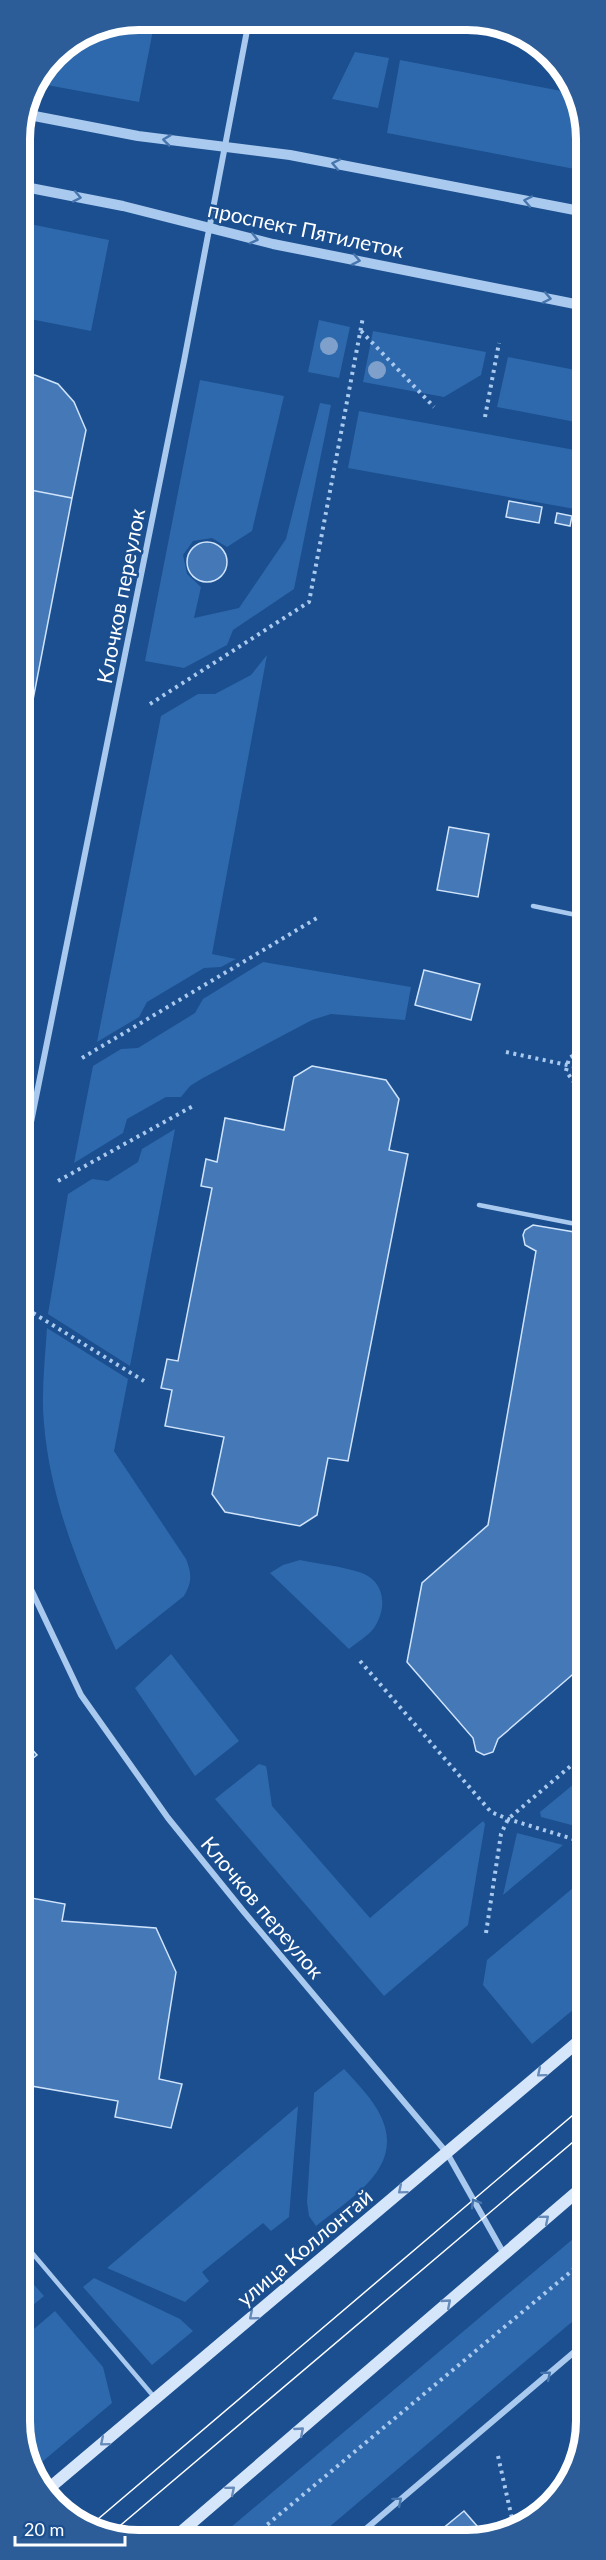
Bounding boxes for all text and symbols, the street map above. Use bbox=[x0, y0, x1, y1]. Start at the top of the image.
one-way arrow bbox=[162, 134, 172, 147]
one-way arrow bbox=[332, 158, 342, 171]
one-way arrow bbox=[72, 190, 82, 203]
one-way arrow bbox=[523, 195, 533, 208]
street label: проспект Пятилеток bbox=[206, 196, 406, 262]
one-way arrow bbox=[249, 232, 259, 245]
one-way arrow bbox=[351, 253, 361, 266]
one-way arrow bbox=[542, 291, 552, 304]
street label: Клочков переулок bbox=[91, 506, 149, 686]
street label: Клочков переулок bbox=[196, 1831, 330, 1983]
one-way arrow bbox=[537, 2065, 548, 2076]
street label: улица Коллонтай bbox=[231, 2183, 377, 2311]
one-way arrow bbox=[398, 2183, 409, 2194]
one-way arrow bbox=[471, 2199, 483, 2210]
one-way arrow bbox=[538, 2215, 549, 2226]
one-way arrow bbox=[440, 2299, 451, 2310]
one-way arrow bbox=[249, 2309, 260, 2320]
one-way arrow bbox=[540, 2371, 551, 2382]
one-way arrow bbox=[293, 2427, 304, 2438]
one-way arrow bbox=[100, 2434, 111, 2445]
one-way arrow bbox=[224, 2486, 235, 2497]
one-way arrow bbox=[391, 2497, 402, 2508]
scale bar bbox=[15, 2509, 124, 2547]
text: 20 m bbox=[24, 2518, 64, 2540]

